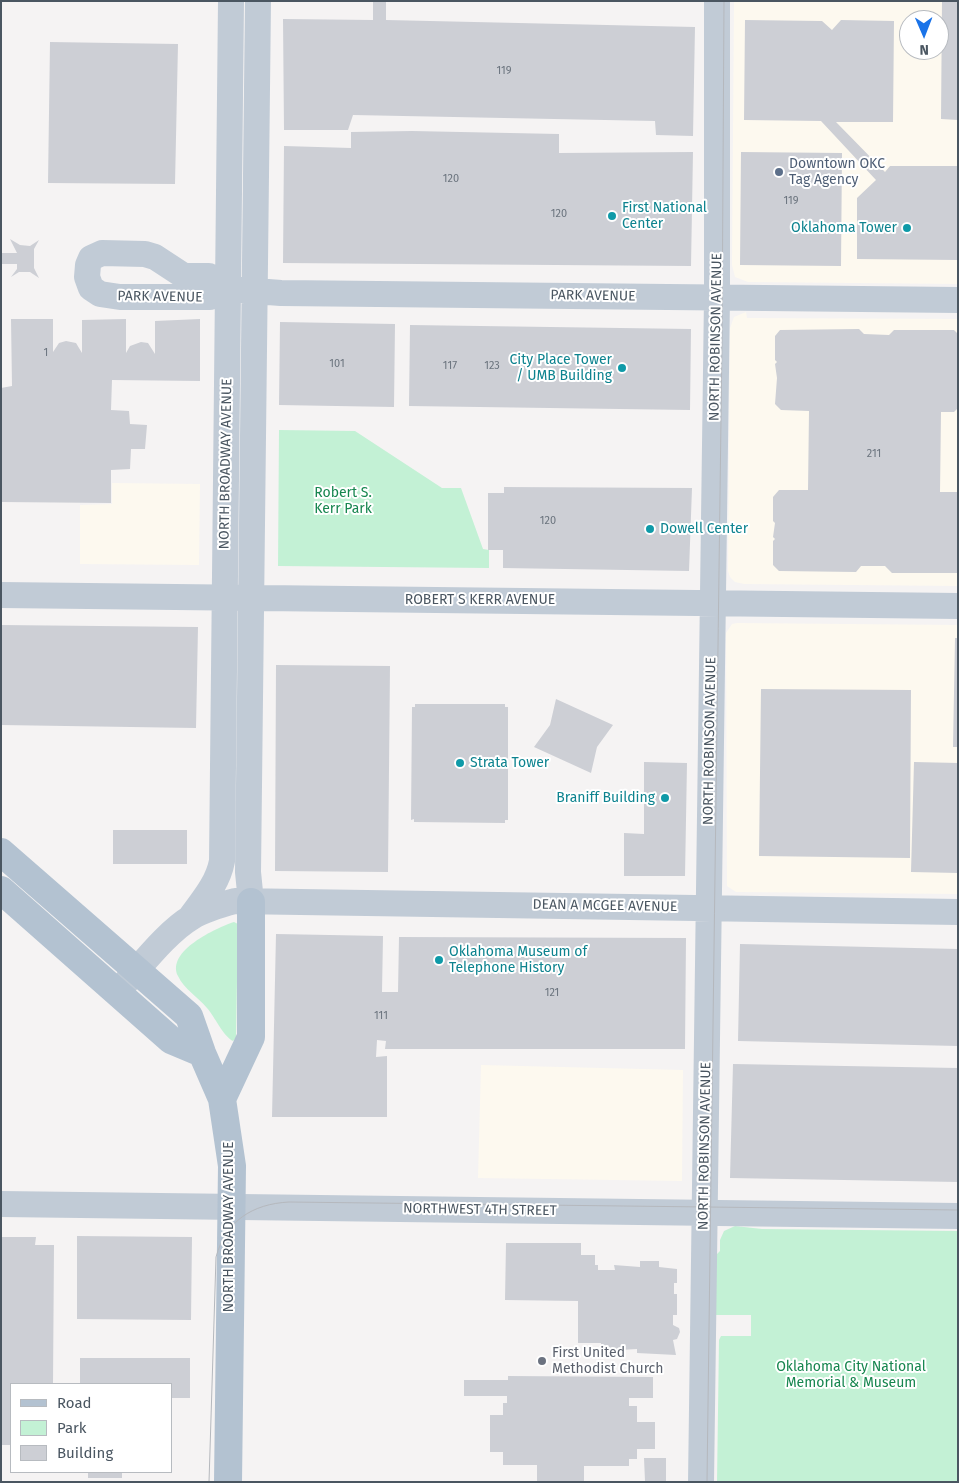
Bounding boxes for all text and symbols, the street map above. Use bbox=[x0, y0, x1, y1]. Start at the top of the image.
north arrow bbox=[899, 10, 949, 60]
text: N bbox=[919, 41, 929, 58]
house number: 119 bbox=[496, 64, 512, 78]
place label: Downtown OKC Tag Agency bbox=[789, 156, 885, 188]
marker: Downtown OKC Tag Agency bbox=[773, 166, 785, 178]
house number: 120 bbox=[443, 172, 459, 186]
house number: 119 bbox=[783, 194, 799, 208]
place label: First National Center bbox=[622, 200, 707, 232]
house number: 120 bbox=[551, 207, 567, 221]
marker: First National Center bbox=[606, 210, 618, 222]
place label: Oklahoma Tower bbox=[791, 220, 897, 236]
marker: Oklahoma Tower bbox=[901, 222, 913, 234]
street label: NORTH ROBINSON AVENUE bbox=[706, 253, 726, 421]
street label: PARK AVENUE bbox=[550, 287, 636, 305]
street label: PARK AVENUE bbox=[117, 288, 203, 306]
house number: 1 bbox=[44, 346, 48, 360]
place label: City Place Tower / UMB Building bbox=[510, 352, 612, 384]
house number: 101 bbox=[329, 357, 345, 371]
house number: 117 bbox=[443, 359, 457, 373]
house number: 123 bbox=[484, 359, 500, 373]
marker: City Place Tower / UMB Building bbox=[616, 362, 628, 374]
street label: NORTH BROADWAY AVENUE bbox=[216, 378, 236, 550]
house number: 211 bbox=[867, 447, 881, 461]
park label: Robert S. Kerr Park bbox=[314, 485, 372, 518]
house number: 120 bbox=[540, 514, 556, 528]
place label: Dowell Center bbox=[660, 521, 748, 537]
marker: Dowell Center bbox=[644, 523, 656, 535]
street label: ROBERT S KERR AVENUE bbox=[405, 592, 555, 608]
street label: NORTH ROBINSON AVENUE bbox=[700, 657, 720, 825]
place label: Strata Tower bbox=[470, 755, 549, 771]
marker: Strata Tower bbox=[454, 757, 466, 769]
place label: Braniff Building bbox=[556, 790, 655, 806]
marker: Braniff Building bbox=[659, 792, 671, 804]
street label: DEAN A MCGEE AVENUE bbox=[532, 896, 678, 916]
place label: Oklahoma Museum of Telephone History bbox=[449, 944, 587, 976]
marker: Oklahoma Museum of Telephone History bbox=[433, 954, 445, 966]
house number: 121 bbox=[545, 986, 559, 1000]
house number: 111 bbox=[374, 1009, 388, 1023]
street label: NORTH ROBINSON AVENUE bbox=[695, 1062, 715, 1230]
street label: NORTH BROADWAY AVENUE bbox=[221, 1141, 237, 1313]
street label: NORTHWEST 4TH STREET bbox=[403, 1200, 557, 1220]
place label: First United Methodist Church bbox=[552, 1345, 664, 1378]
marker: First United Methodist Church bbox=[536, 1355, 548, 1367]
park label: Oklahoma City National Memorial & Museum bbox=[776, 1359, 926, 1391]
legend bbox=[10, 1383, 172, 1473]
text: Road bbox=[57, 1394, 92, 1412]
text: Park bbox=[57, 1419, 87, 1437]
text: Building bbox=[57, 1444, 113, 1462]

